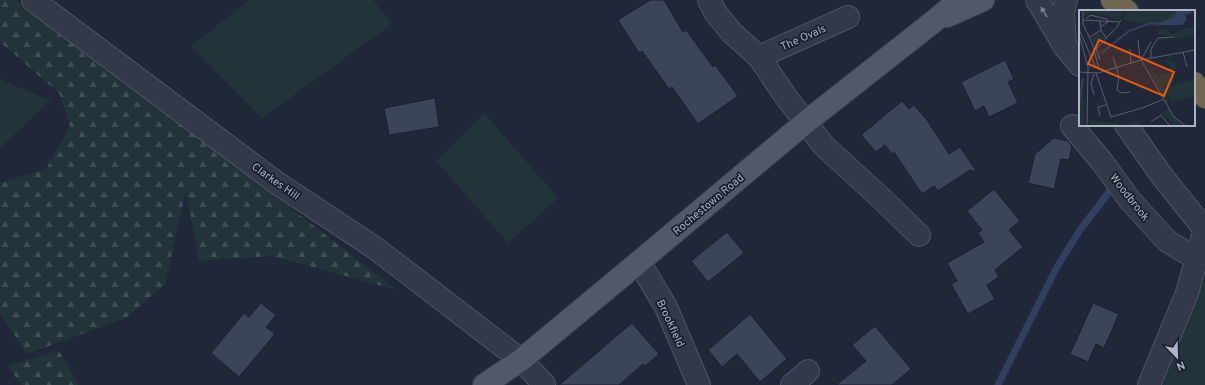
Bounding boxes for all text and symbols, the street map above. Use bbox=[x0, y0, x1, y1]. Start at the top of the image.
one-way arrow bbox=[1040, 6, 1047, 18]
inset map bbox=[1079, 10, 1195, 126]
street label: The Ovals bbox=[778, 22, 828, 54]
street label: Clarkes Hill bbox=[249, 160, 302, 203]
street label: Rochestown Road bbox=[670, 171, 747, 238]
street label: Woodbrook bbox=[1106, 171, 1152, 224]
street label: Brookfield bbox=[653, 297, 687, 349]
north arrow bbox=[1157, 337, 1197, 377]
text: N bbox=[1174, 357, 1187, 373]

